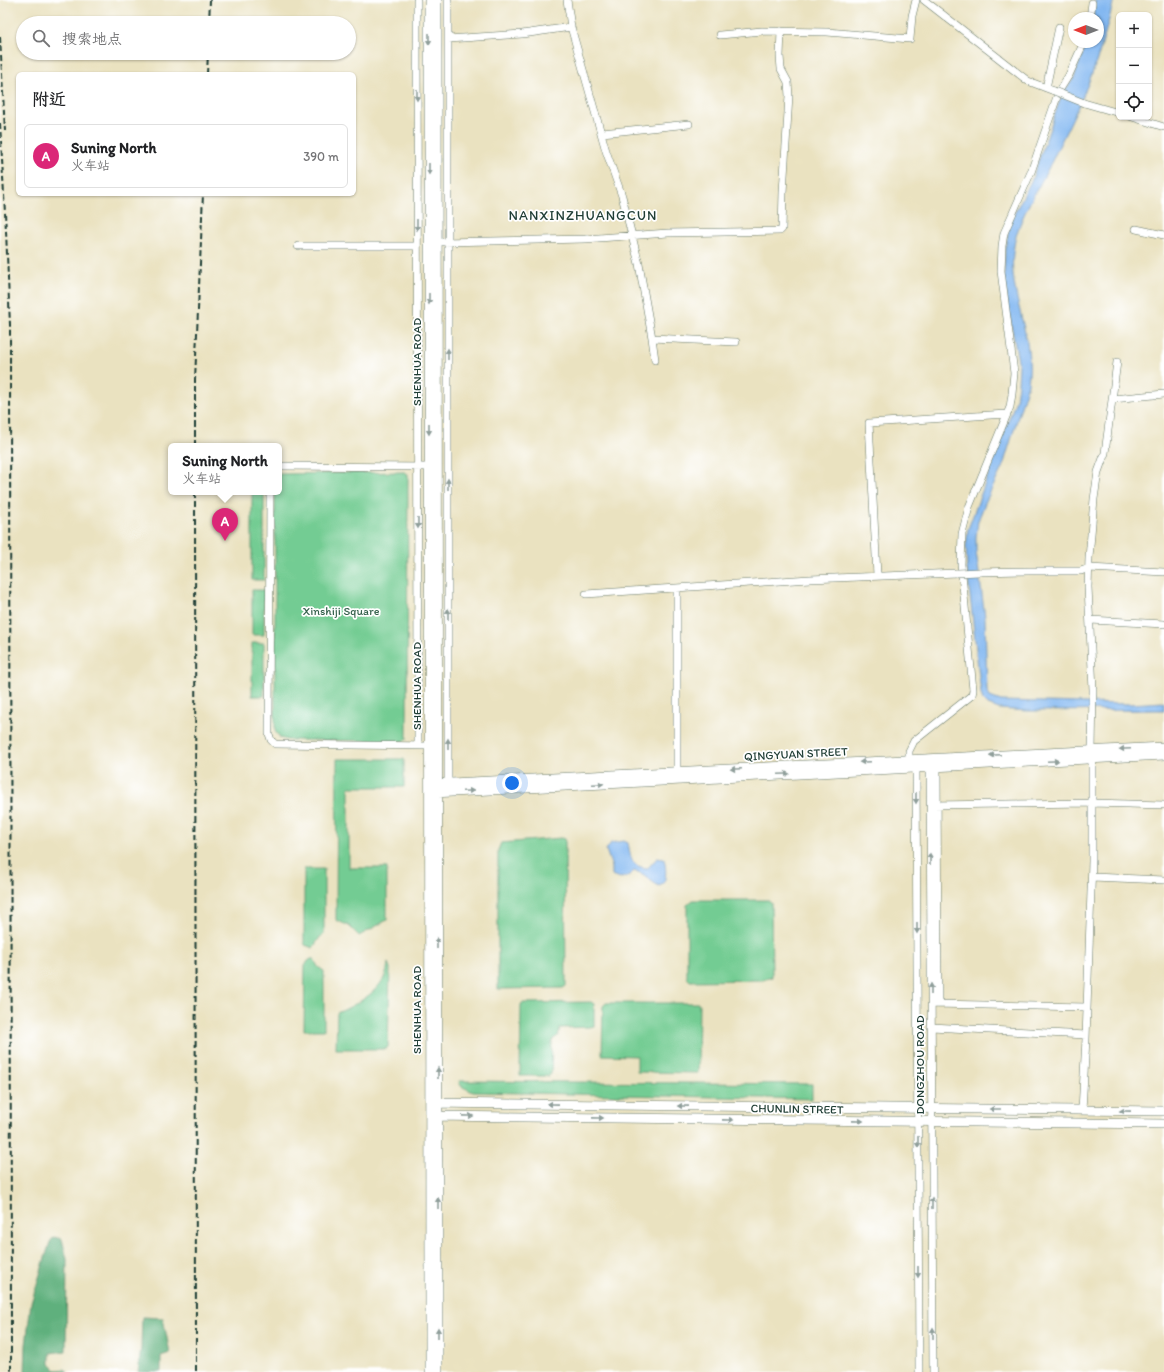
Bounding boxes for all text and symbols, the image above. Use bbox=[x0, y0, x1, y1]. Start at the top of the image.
north arrow bbox=[1068, 12, 1104, 48]
map controls bbox=[1116, 12, 1152, 120]
button: + bbox=[1116, 12, 1152, 48]
search box bbox=[16, 16, 356, 60]
icon: search bbox=[30, 27, 52, 49]
text: 搜索地点 bbox=[62, 30, 122, 48]
one-way arrow bbox=[426, 33, 432, 46]
button: − bbox=[1116, 48, 1152, 84]
button: locate bbox=[1116, 84, 1152, 120]
text: 附近 bbox=[32, 89, 66, 109]
one-way arrow bbox=[414, 89, 420, 102]
text: Suning North bbox=[71, 139, 156, 157]
text: A bbox=[42, 149, 50, 164]
text: 390 m bbox=[303, 149, 339, 164]
text: 火车站 bbox=[71, 158, 110, 173]
one-way arrow bbox=[426, 163, 432, 176]
district label: NANXINZHUANGCUN bbox=[508, 207, 658, 224]
one-way arrow bbox=[414, 219, 420, 232]
one-way arrow bbox=[426, 293, 432, 306]
street label: SHENHUA ROAD bbox=[410, 318, 424, 406]
one-way arrow bbox=[445, 347, 451, 360]
one-way arrow bbox=[426, 423, 432, 436]
popup bbox=[168, 443, 282, 495]
text: Suning North bbox=[182, 452, 268, 470]
text: 火车站 bbox=[182, 471, 221, 486]
one-way arrow bbox=[445, 477, 451, 490]
pin: A bbox=[212, 508, 238, 541]
one-way arrow bbox=[415, 517, 421, 530]
park label: Xinshiji Square bbox=[303, 604, 380, 618]
one-way arrow bbox=[445, 607, 451, 620]
street label: SHENHUA ROAD bbox=[410, 642, 424, 730]
one-way arrow bbox=[445, 737, 451, 750]
street label: QINGYUAN STREET bbox=[744, 744, 848, 764]
one-way arrow bbox=[1119, 745, 1131, 752]
one-way arrow bbox=[989, 752, 1001, 759]
one-way arrow bbox=[1047, 757, 1059, 764]
one-way arrow bbox=[858, 759, 871, 765]
one-way arrow bbox=[730, 765, 742, 772]
one-way arrow bbox=[778, 771, 790, 778]
your location bbox=[502, 773, 522, 793]
one-way arrow bbox=[592, 781, 605, 787]
one-way arrow bbox=[462, 787, 474, 794]
one-way arrow bbox=[913, 792, 919, 805]
one-way arrow bbox=[927, 852, 933, 865]
one-way arrow bbox=[914, 922, 920, 935]
one-way arrow bbox=[434, 936, 440, 949]
street label: SHENHUA ROAD bbox=[410, 966, 424, 1054]
one-way arrow bbox=[928, 982, 934, 995]
street label: DONGZHOU ROAD bbox=[913, 1015, 927, 1115]
one-way arrow bbox=[435, 1066, 441, 1079]
one-way arrow bbox=[547, 1101, 559, 1108]
street label: CHUNLIN STREET bbox=[750, 1101, 844, 1117]
one-way arrow bbox=[676, 1103, 689, 1109]
one-way arrow bbox=[988, 1106, 1001, 1112]
one-way arrow bbox=[1118, 1108, 1131, 1114]
one-way arrow bbox=[462, 1113, 475, 1119]
one-way arrow bbox=[592, 1115, 605, 1121]
one-way arrow bbox=[722, 1117, 735, 1123]
one-way arrow bbox=[852, 1118, 865, 1124]
one-way arrow bbox=[915, 1136, 921, 1149]
one-way arrow bbox=[435, 1196, 441, 1209]
one-way arrow bbox=[929, 1196, 935, 1209]
one-way arrow bbox=[915, 1266, 921, 1279]
one-way arrow bbox=[435, 1326, 441, 1339]
one-way arrow bbox=[930, 1326, 936, 1339]

